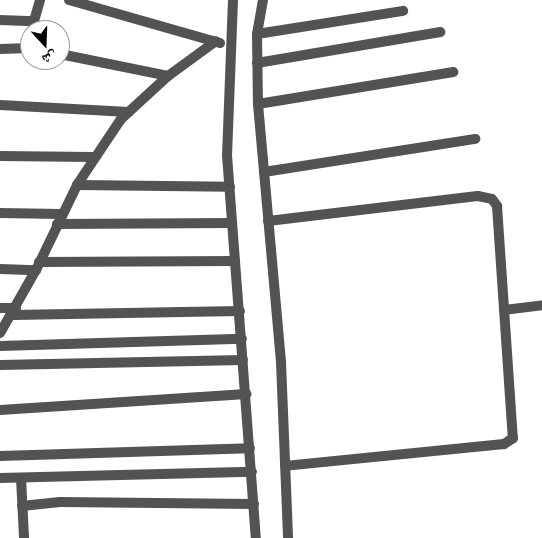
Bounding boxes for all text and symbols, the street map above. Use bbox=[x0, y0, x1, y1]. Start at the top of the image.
north arrow bbox=[20, 20, 70, 70]
text: ش bbox=[40, 48, 60, 68]

